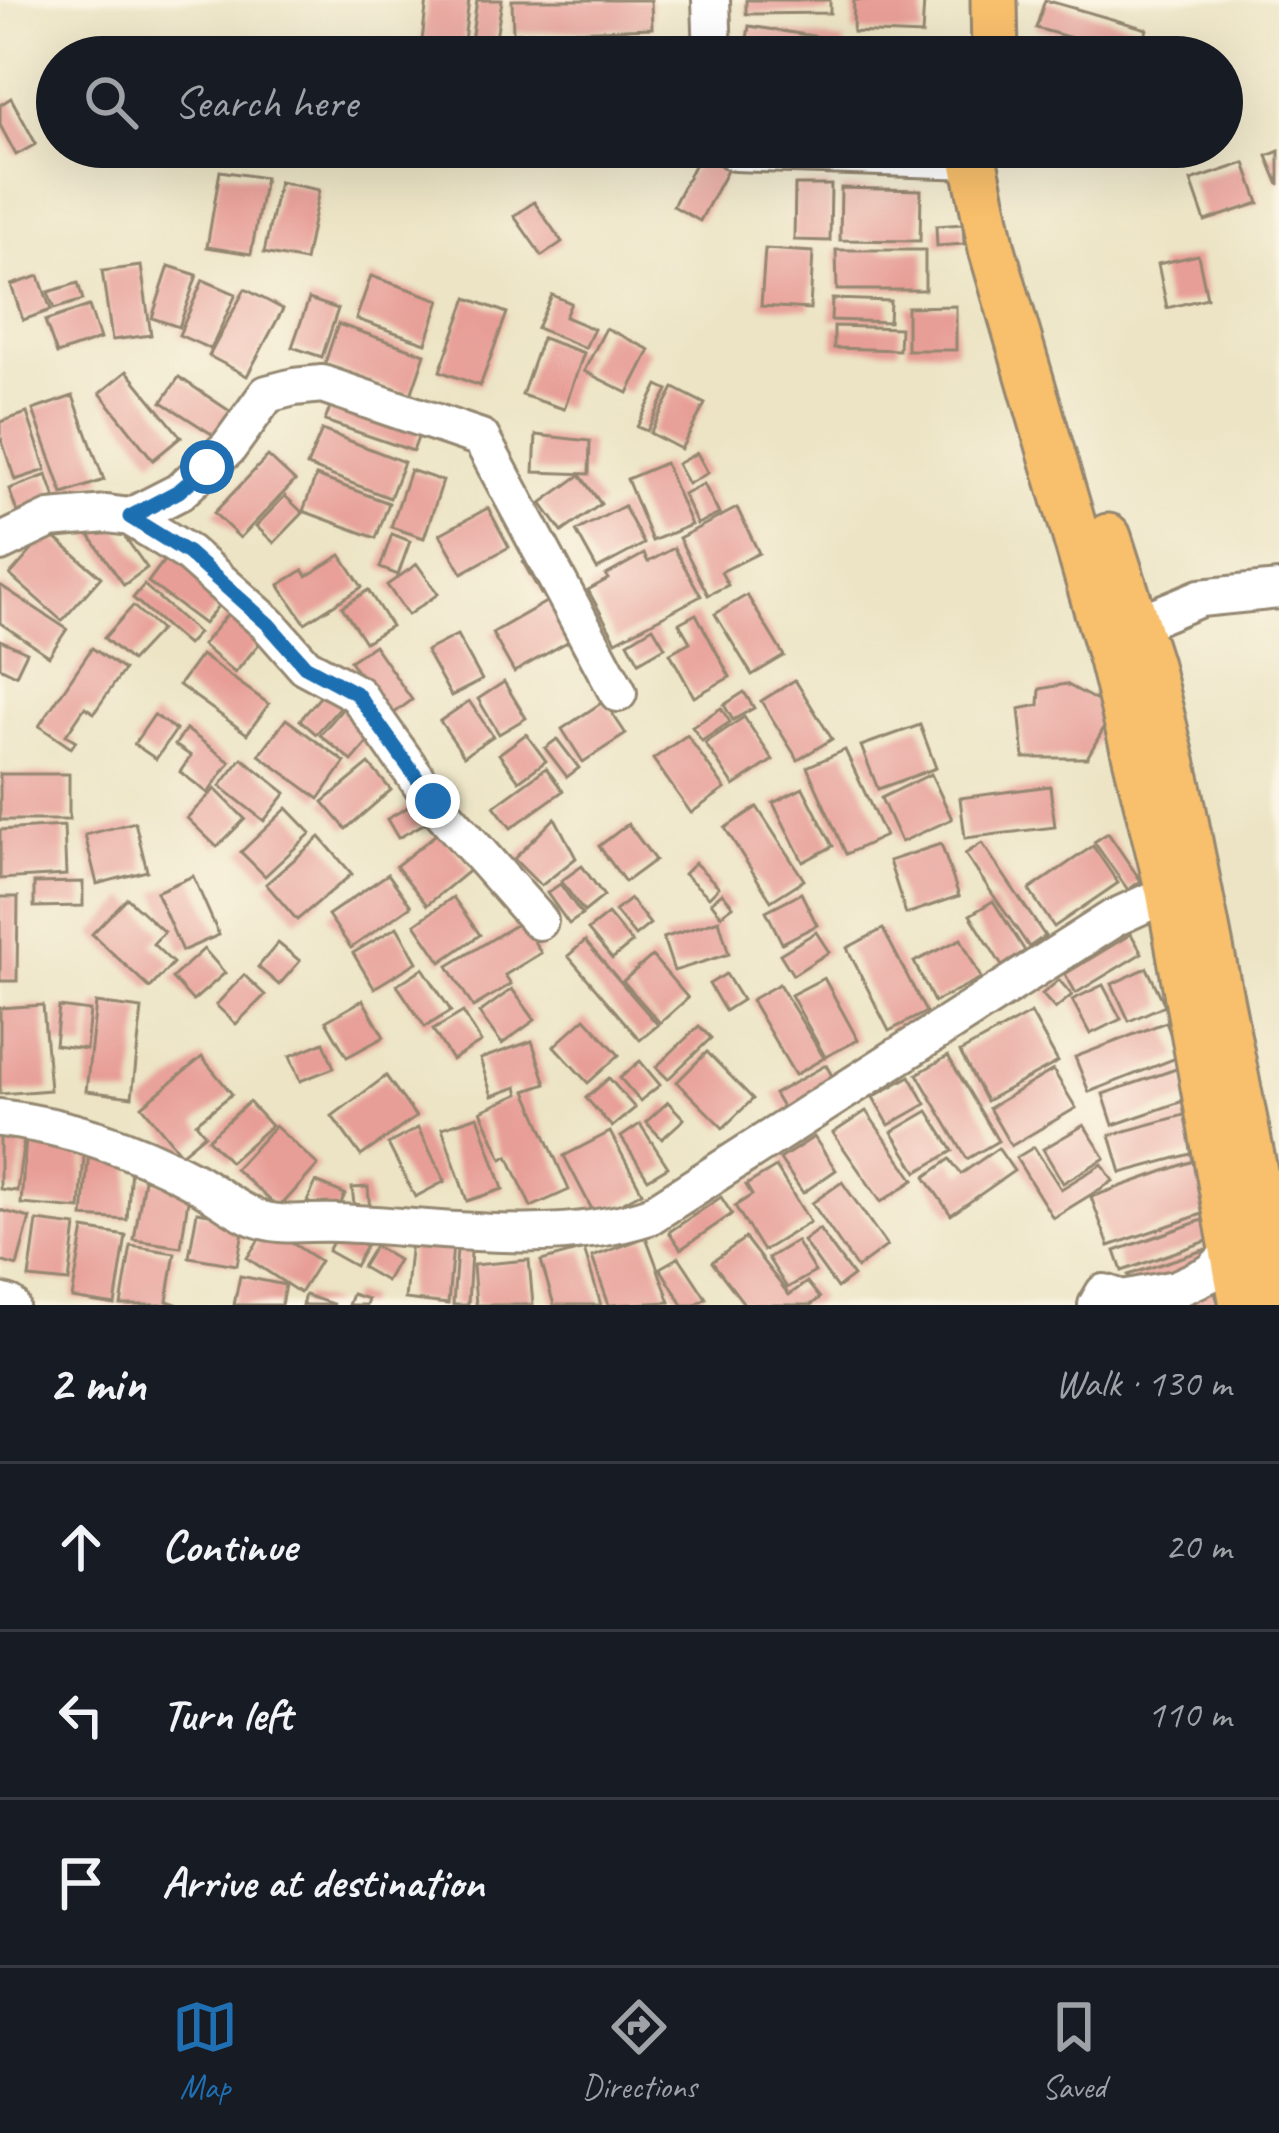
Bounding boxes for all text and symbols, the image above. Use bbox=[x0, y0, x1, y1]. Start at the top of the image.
search box bbox=[36, 36, 1243, 168]
icon: search bbox=[78, 69, 144, 135]
text: Search here bbox=[174, 74, 357, 131]
route start bbox=[180, 440, 234, 494]
route end bbox=[406, 774, 460, 828]
text: 2 min bbox=[48, 1351, 146, 1415]
text: Walk · 130 m bbox=[1055, 1359, 1231, 1408]
icon: ahead bbox=[48, 1514, 114, 1580]
text: Continue bbox=[162, 1518, 296, 1575]
text: 20 m bbox=[1165, 1522, 1231, 1571]
icon: left bbox=[48, 1682, 114, 1748]
text: Turn left bbox=[162, 1686, 292, 1743]
text: 110 m bbox=[1147, 1690, 1231, 1739]
icon: arrive bbox=[48, 1850, 114, 1916]
text: Arrive at destination bbox=[162, 1854, 484, 1911]
tab: Map bbox=[172, 1994, 238, 2108]
tab: Directions bbox=[582, 1994, 697, 2108]
tab: Saved bbox=[1041, 1994, 1107, 2108]

